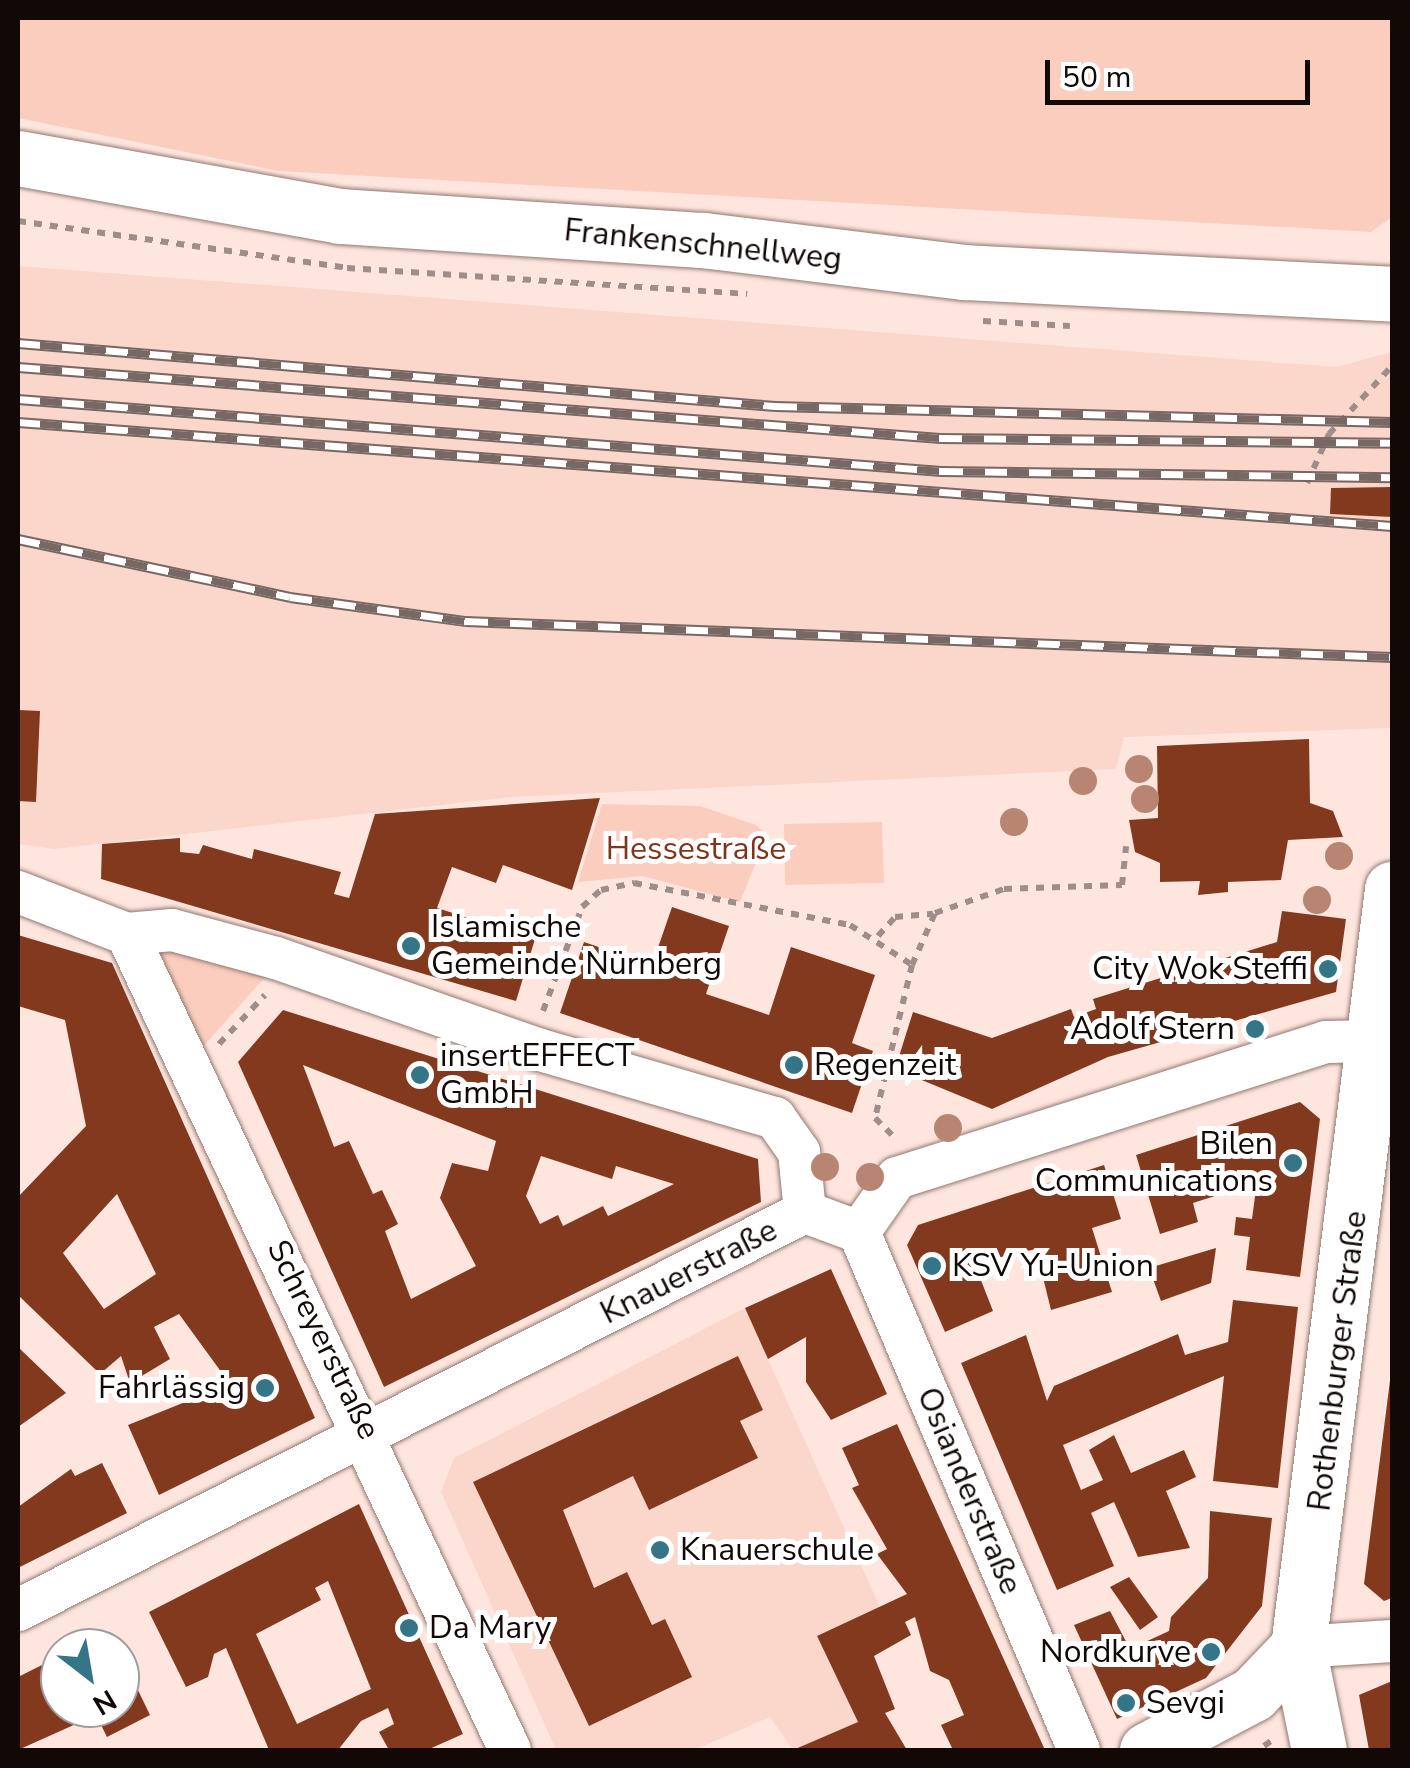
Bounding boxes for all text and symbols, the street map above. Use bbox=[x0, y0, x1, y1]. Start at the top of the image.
scale bar bbox=[1050, 40, 1315, 102]
text: 50 m bbox=[1062, 57, 1131, 98]
street label: Frankenschnellweg bbox=[562, 211, 844, 279]
park label: Hessestraße bbox=[606, 830, 786, 868]
place label: Islamische Gemeinde Nürnberg bbox=[431, 909, 722, 984]
marker: Islamische Gemeinde Nürnberg bbox=[400, 935, 422, 957]
place label: City Wok Steffi bbox=[1092, 950, 1308, 988]
marker: City Wok Steffi bbox=[1317, 958, 1339, 980]
place label: Adolf Stern bbox=[1070, 1010, 1235, 1048]
marker: Adolf Stern bbox=[1244, 1018, 1266, 1040]
place label: insertEFFECT GmbH bbox=[440, 1038, 634, 1113]
place label: Regenzeit bbox=[814, 1046, 956, 1084]
marker: Regenzeit bbox=[783, 1054, 805, 1076]
marker: insertEFFECT GmbH bbox=[409, 1064, 431, 1086]
place label: Bilen Communications bbox=[1035, 1126, 1273, 1201]
marker: Bilen Communications bbox=[1282, 1152, 1304, 1174]
street label: Rothenburger Straße bbox=[1301, 1209, 1375, 1513]
street label: Knauerstraße bbox=[594, 1211, 784, 1333]
street label: Schreyerstraße bbox=[258, 1234, 388, 1446]
place label: KSV Yu-Union bbox=[952, 1247, 1154, 1285]
marker: KSV Yu-Union bbox=[921, 1255, 943, 1277]
place label: Fahrlässig bbox=[98, 1369, 245, 1407]
marker: Fahrlässig bbox=[254, 1377, 276, 1399]
street label: Osianderstraße bbox=[908, 1382, 1030, 1600]
place label: Knauerschule bbox=[680, 1531, 874, 1569]
marker: Knauerschule bbox=[649, 1539, 671, 1561]
place label: Da Mary bbox=[429, 1609, 551, 1647]
marker: Da Mary bbox=[398, 1617, 420, 1639]
north arrow bbox=[40, 1628, 140, 1728]
place label: Nordkurve bbox=[1040, 1633, 1191, 1671]
marker: Nordkurve bbox=[1200, 1641, 1222, 1663]
text: N bbox=[86, 1680, 123, 1724]
place label: Sevgi bbox=[1146, 1684, 1225, 1722]
marker: Sevgi bbox=[1115, 1692, 1137, 1714]

